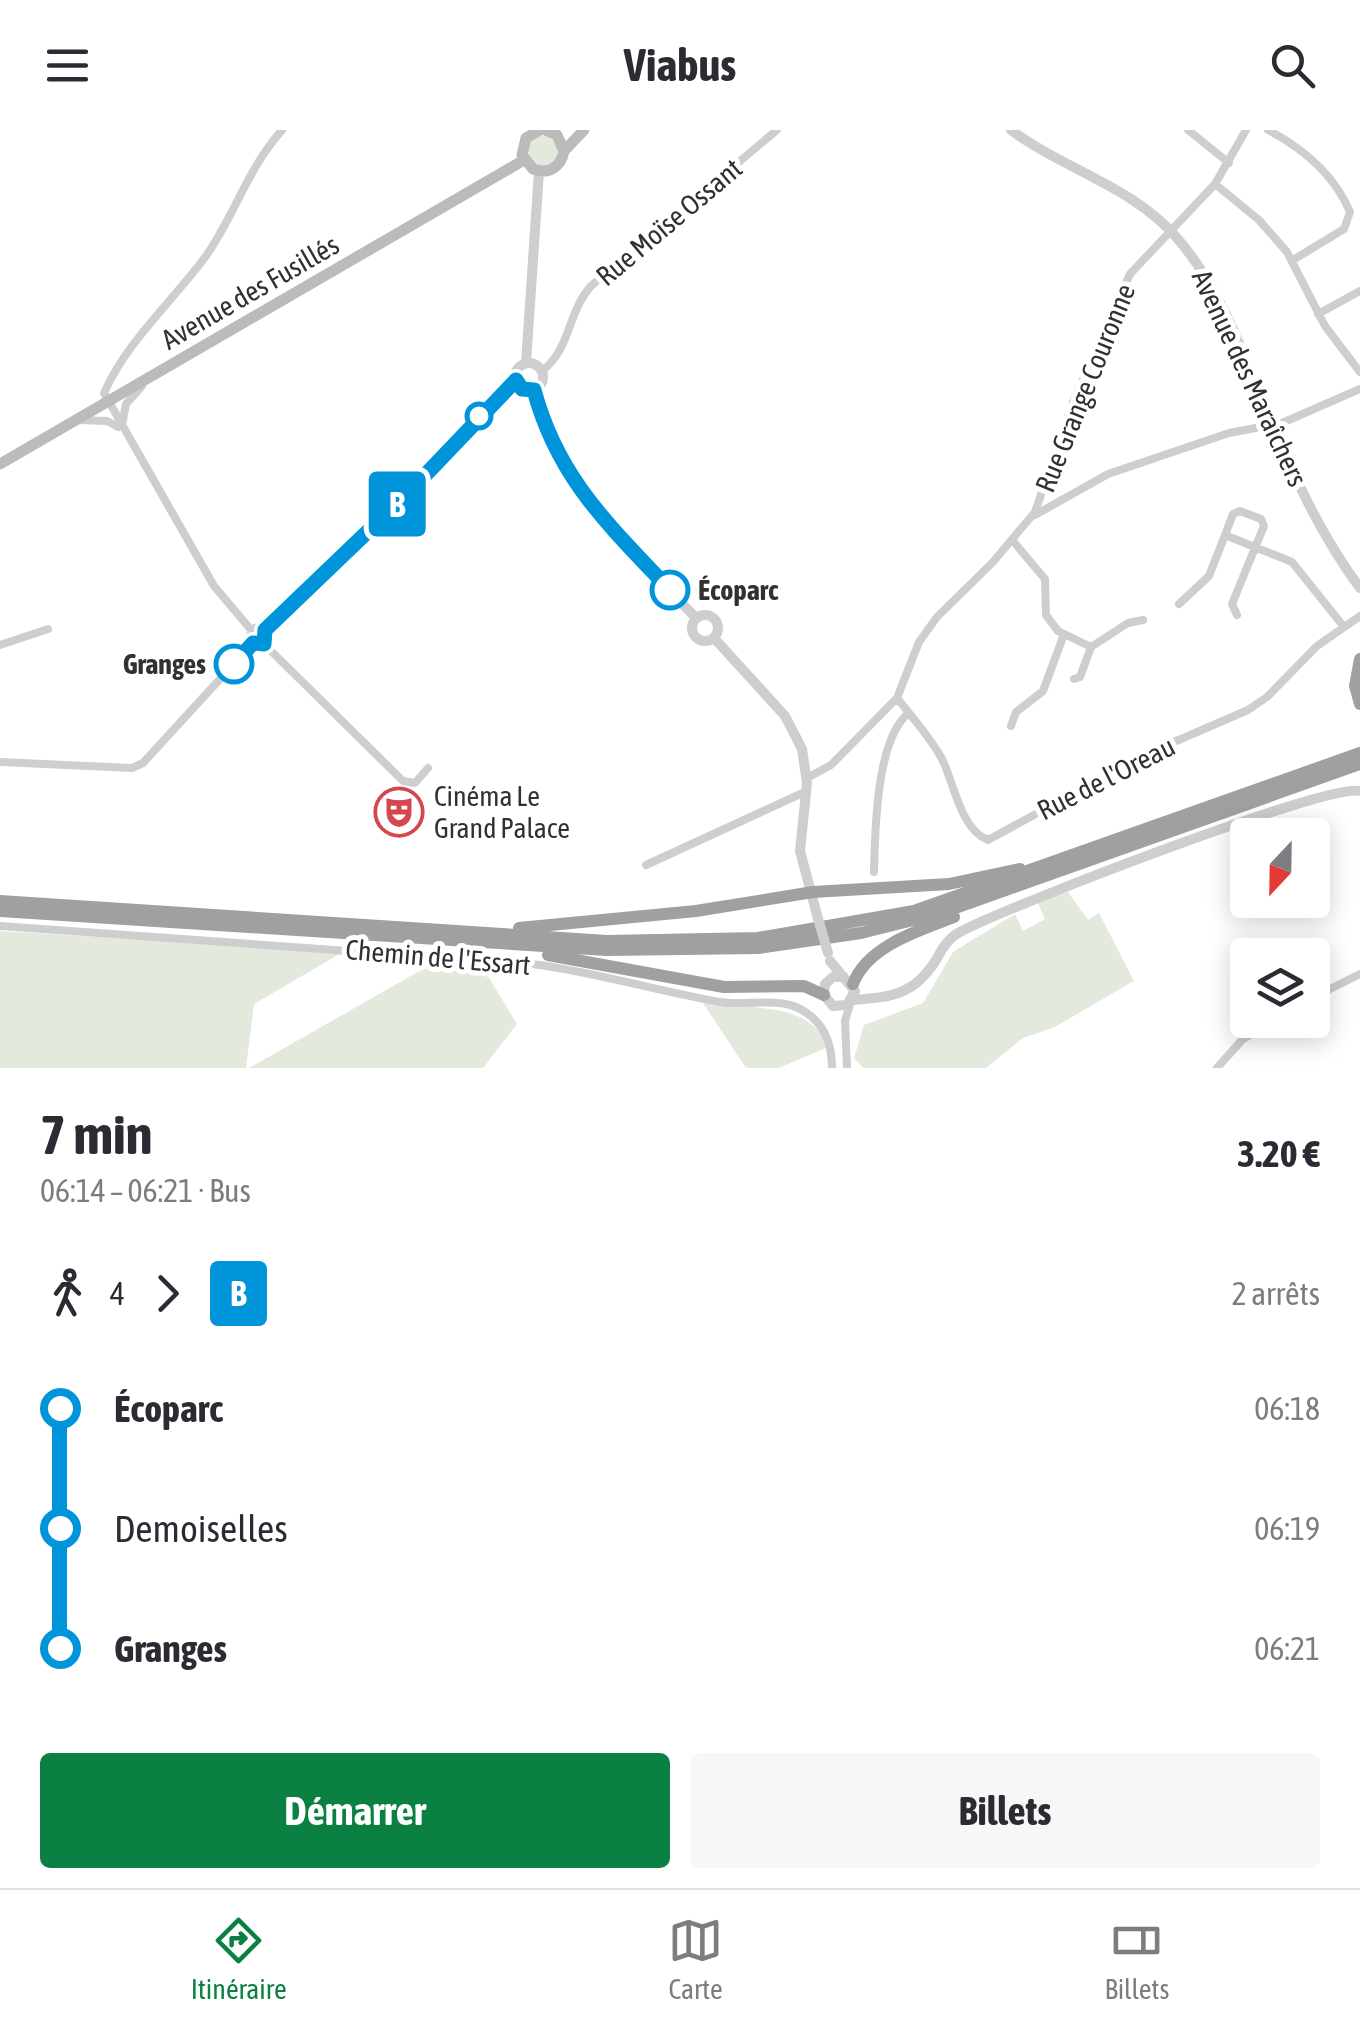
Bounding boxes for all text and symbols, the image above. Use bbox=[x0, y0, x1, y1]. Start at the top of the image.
icon: menu bbox=[40, 38, 95, 93]
icon: search bbox=[1265, 38, 1320, 93]
text: Viabus bbox=[624, 39, 736, 91]
street label: Rue Moïse Ossant bbox=[590, 152, 748, 292]
street label: Avenue des Fusillés bbox=[156, 228, 344, 356]
street label: Avenue des Maraîchers bbox=[1186, 265, 1314, 491]
street label: Rue Grange Couronne bbox=[1029, 279, 1141, 497]
unlabelled marker bbox=[466, 403, 492, 429]
line badge: B bbox=[364, 472, 430, 536]
text: B bbox=[389, 484, 405, 524]
marker: Écoparc bbox=[651, 571, 689, 609]
place label: Écoparc bbox=[698, 574, 779, 606]
marker: Granges bbox=[215, 645, 253, 683]
place label: Granges bbox=[123, 648, 206, 680]
street label: Rue de l'Oreau bbox=[1032, 730, 1180, 826]
place label: Cinéma Le Grand Palace bbox=[434, 780, 570, 844]
theatre icon: Cinéma Le Grand Palace bbox=[373, 786, 425, 838]
north arrow bbox=[1230, 818, 1330, 918]
map controls bbox=[1230, 818, 1330, 1038]
street label: Chemin de l'Essart bbox=[344, 933, 532, 981]
button: layers bbox=[1230, 938, 1330, 1038]
text: 7 min bbox=[40, 1103, 152, 1166]
text: 3.20 € bbox=[1237, 1132, 1320, 1175]
text: 06:14 – 06:21 · Bus bbox=[40, 1172, 251, 1209]
icon: walk bbox=[40, 1266, 95, 1321]
icon: forward bbox=[140, 1266, 195, 1321]
text: B bbox=[230, 1273, 247, 1313]
text: 4 bbox=[110, 1275, 125, 1312]
text: 2 arrêts bbox=[1232, 1275, 1320, 1312]
text: Écoparc bbox=[114, 1387, 223, 1430]
text: 06:18 bbox=[1254, 1390, 1320, 1427]
text: Demoiselles bbox=[114, 1507, 288, 1550]
text: 06:19 bbox=[1254, 1510, 1320, 1547]
text: Granges bbox=[114, 1627, 227, 1670]
text: 06:21 bbox=[1254, 1630, 1320, 1667]
button: Démarrer bbox=[40, 1753, 670, 1868]
button: Billets bbox=[690, 1753, 1320, 1868]
tab: Itinéraire bbox=[191, 1913, 287, 2005]
tab: Carte bbox=[668, 1913, 723, 2005]
tab: Billets bbox=[1104, 1913, 1169, 2005]

